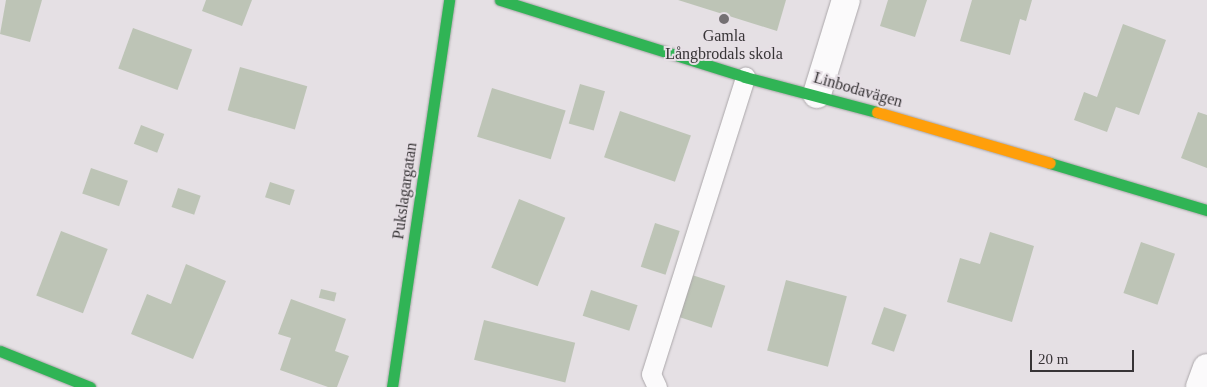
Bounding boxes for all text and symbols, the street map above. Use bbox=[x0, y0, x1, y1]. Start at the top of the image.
marker: Gamla Långbrodals skola bbox=[718, 13, 730, 25]
place label: Gamla Långbrodals skola bbox=[665, 26, 783, 64]
street label: Linbodavägen bbox=[811, 68, 905, 112]
street label: Pukslagargatan bbox=[389, 141, 421, 241]
scale bar bbox=[1032, 340, 1136, 372]
text: 20 m bbox=[1038, 351, 1068, 367]

